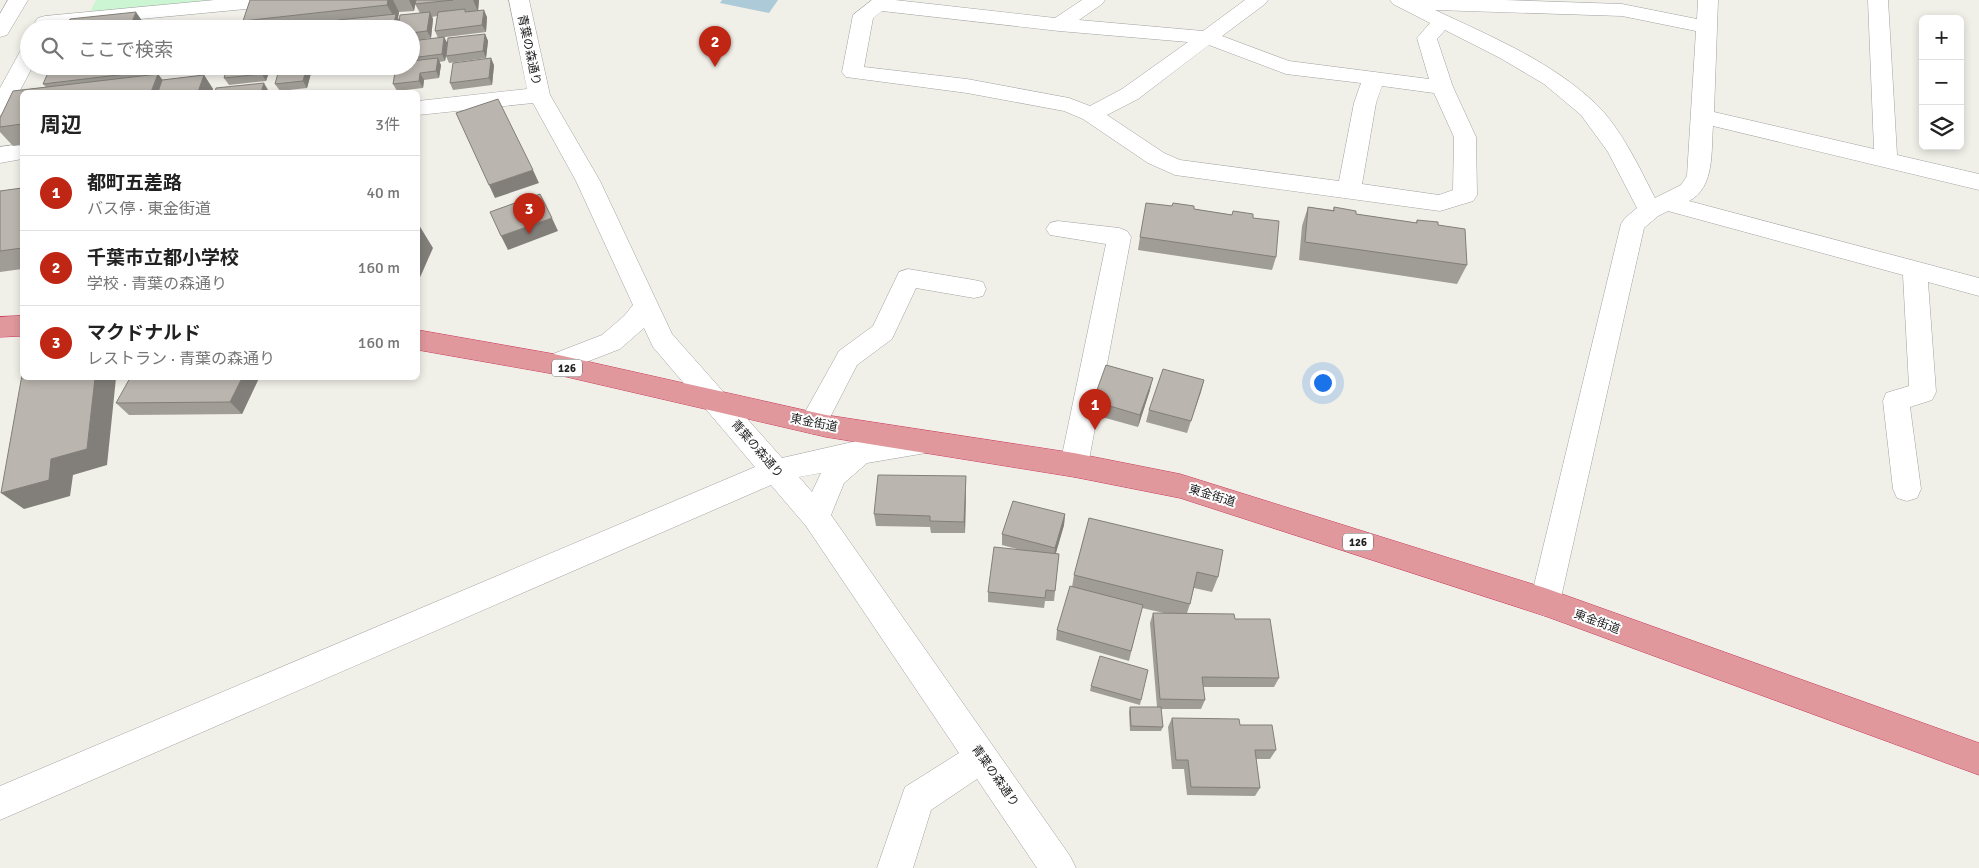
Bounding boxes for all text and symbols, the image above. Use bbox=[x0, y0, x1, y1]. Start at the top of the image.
street label: 青葉の森通り bbox=[514, 13, 544, 87]
map controls bbox=[1919, 15, 1964, 150]
button: + bbox=[1919, 15, 1964, 60]
search box bbox=[20, 20, 420, 75]
pin: 2 bbox=[699, 26, 731, 67]
icon: search bbox=[38, 34, 66, 62]
text: ここで検索 bbox=[78, 38, 173, 62]
button: − bbox=[1919, 60, 1964, 105]
button: layers bbox=[1919, 105, 1964, 150]
text: 周辺 bbox=[40, 112, 82, 138]
text: 3件 bbox=[375, 115, 400, 135]
text: 都町五差路 bbox=[87, 171, 182, 195]
text: 1 bbox=[52, 183, 60, 203]
text: 40 m bbox=[366, 183, 400, 203]
pin: 3 bbox=[513, 193, 545, 234]
text: バス停 · 東金街道 bbox=[87, 199, 211, 219]
text: 千葉市立都小学校 bbox=[87, 246, 239, 270]
text: 2 bbox=[52, 258, 60, 278]
text: 160 m bbox=[358, 258, 400, 278]
text: 学校 · 青葉の森通り bbox=[87, 274, 227, 294]
text: マクドナルド bbox=[87, 321, 201, 345]
text: 3 bbox=[52, 333, 60, 353]
text: 160 m bbox=[358, 333, 400, 353]
text: レストラン · 青葉の森通り bbox=[87, 349, 275, 369]
road number: 126 bbox=[552, 359, 582, 376]
your location bbox=[1310, 370, 1336, 396]
pin: 1 bbox=[1079, 389, 1111, 430]
street label: 東金街道 bbox=[789, 411, 839, 435]
street label: 青葉の森通り bbox=[728, 417, 786, 481]
street label: 東金街道 bbox=[1187, 482, 1237, 510]
road number: 126 bbox=[1343, 534, 1373, 550]
street label: 東金街道 bbox=[1572, 607, 1622, 637]
street label: 青葉の森通り bbox=[968, 742, 1022, 810]

